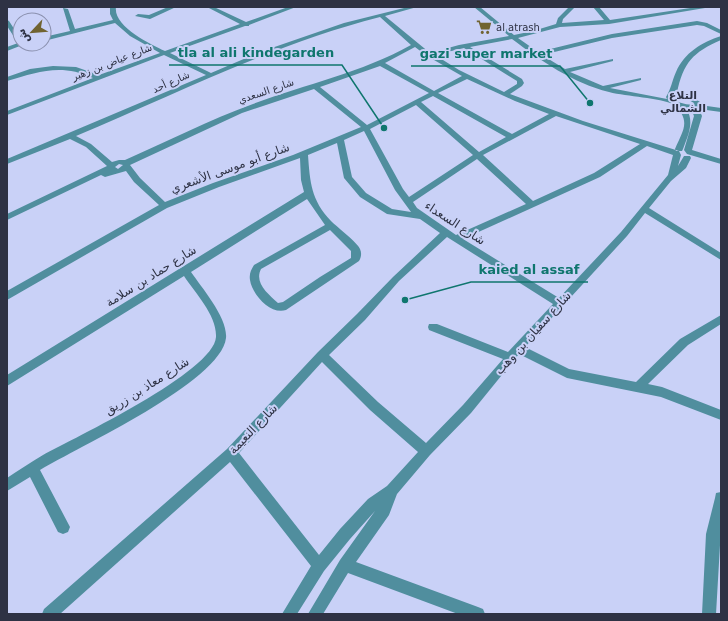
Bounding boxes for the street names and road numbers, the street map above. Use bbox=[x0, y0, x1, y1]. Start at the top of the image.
street label: شارع عياض بن زهير bbox=[69, 42, 154, 84]
street label: شارع أحد bbox=[150, 68, 192, 96]
street label: شارع السعدي bbox=[237, 76, 296, 107]
street label: شارع أبو موسى الأشعري bbox=[168, 139, 292, 197]
street label: شارع السعداء bbox=[422, 198, 488, 249]
street label: شارع حماد بن سلامة bbox=[103, 243, 199, 310]
street label: شارع سفيان بن وهب bbox=[492, 289, 575, 378]
street label: شارع معاذ بن زريق bbox=[102, 354, 192, 418]
street label: شارع النعيمة bbox=[226, 401, 281, 458]

